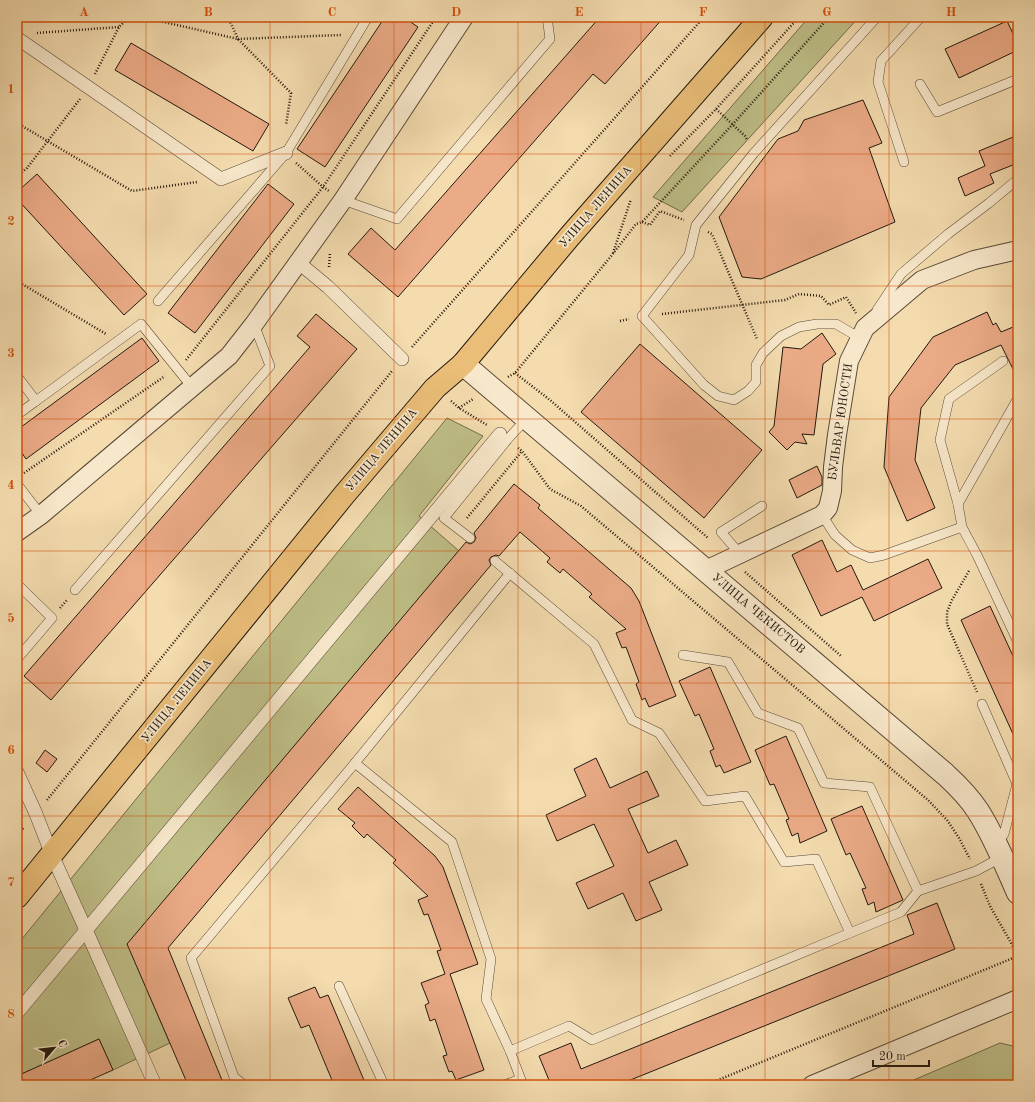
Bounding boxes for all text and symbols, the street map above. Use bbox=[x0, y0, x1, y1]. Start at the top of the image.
text: A bbox=[79, 6, 89, 19]
text: B bbox=[203, 6, 213, 19]
text: C bbox=[328, 6, 336, 19]
text: D bbox=[451, 6, 461, 19]
text: E bbox=[575, 6, 584, 19]
text: F bbox=[699, 6, 708, 19]
text: G bbox=[822, 6, 832, 19]
text: H bbox=[946, 6, 957, 19]
text: 1 bbox=[7, 83, 15, 96]
street label: УЛИЦА ЛЕНИНА bbox=[557, 164, 635, 250]
text: 2 bbox=[7, 215, 15, 228]
text: 3 bbox=[7, 347, 15, 360]
street label: БУЛЬВАР ЮНОСТИ bbox=[827, 363, 855, 481]
street label: УЛИЦА ЛЕНИНА bbox=[344, 406, 420, 494]
text: 4 bbox=[7, 479, 15, 492]
street label: УЛИЦА ЧЕКИСТОВ bbox=[709, 572, 807, 656]
text: 5 bbox=[7, 612, 15, 625]
street label: УЛИЦА ЛЕНИНА bbox=[140, 657, 214, 745]
text: 6 bbox=[7, 744, 15, 757]
text: 7 bbox=[7, 876, 15, 889]
text: 8 bbox=[7, 1008, 15, 1021]
north arrow bbox=[34, 1028, 74, 1068]
text: С bbox=[55, 1038, 68, 1050]
scale bar bbox=[873, 1042, 929, 1068]
text: 20 m bbox=[879, 1051, 906, 1063]

